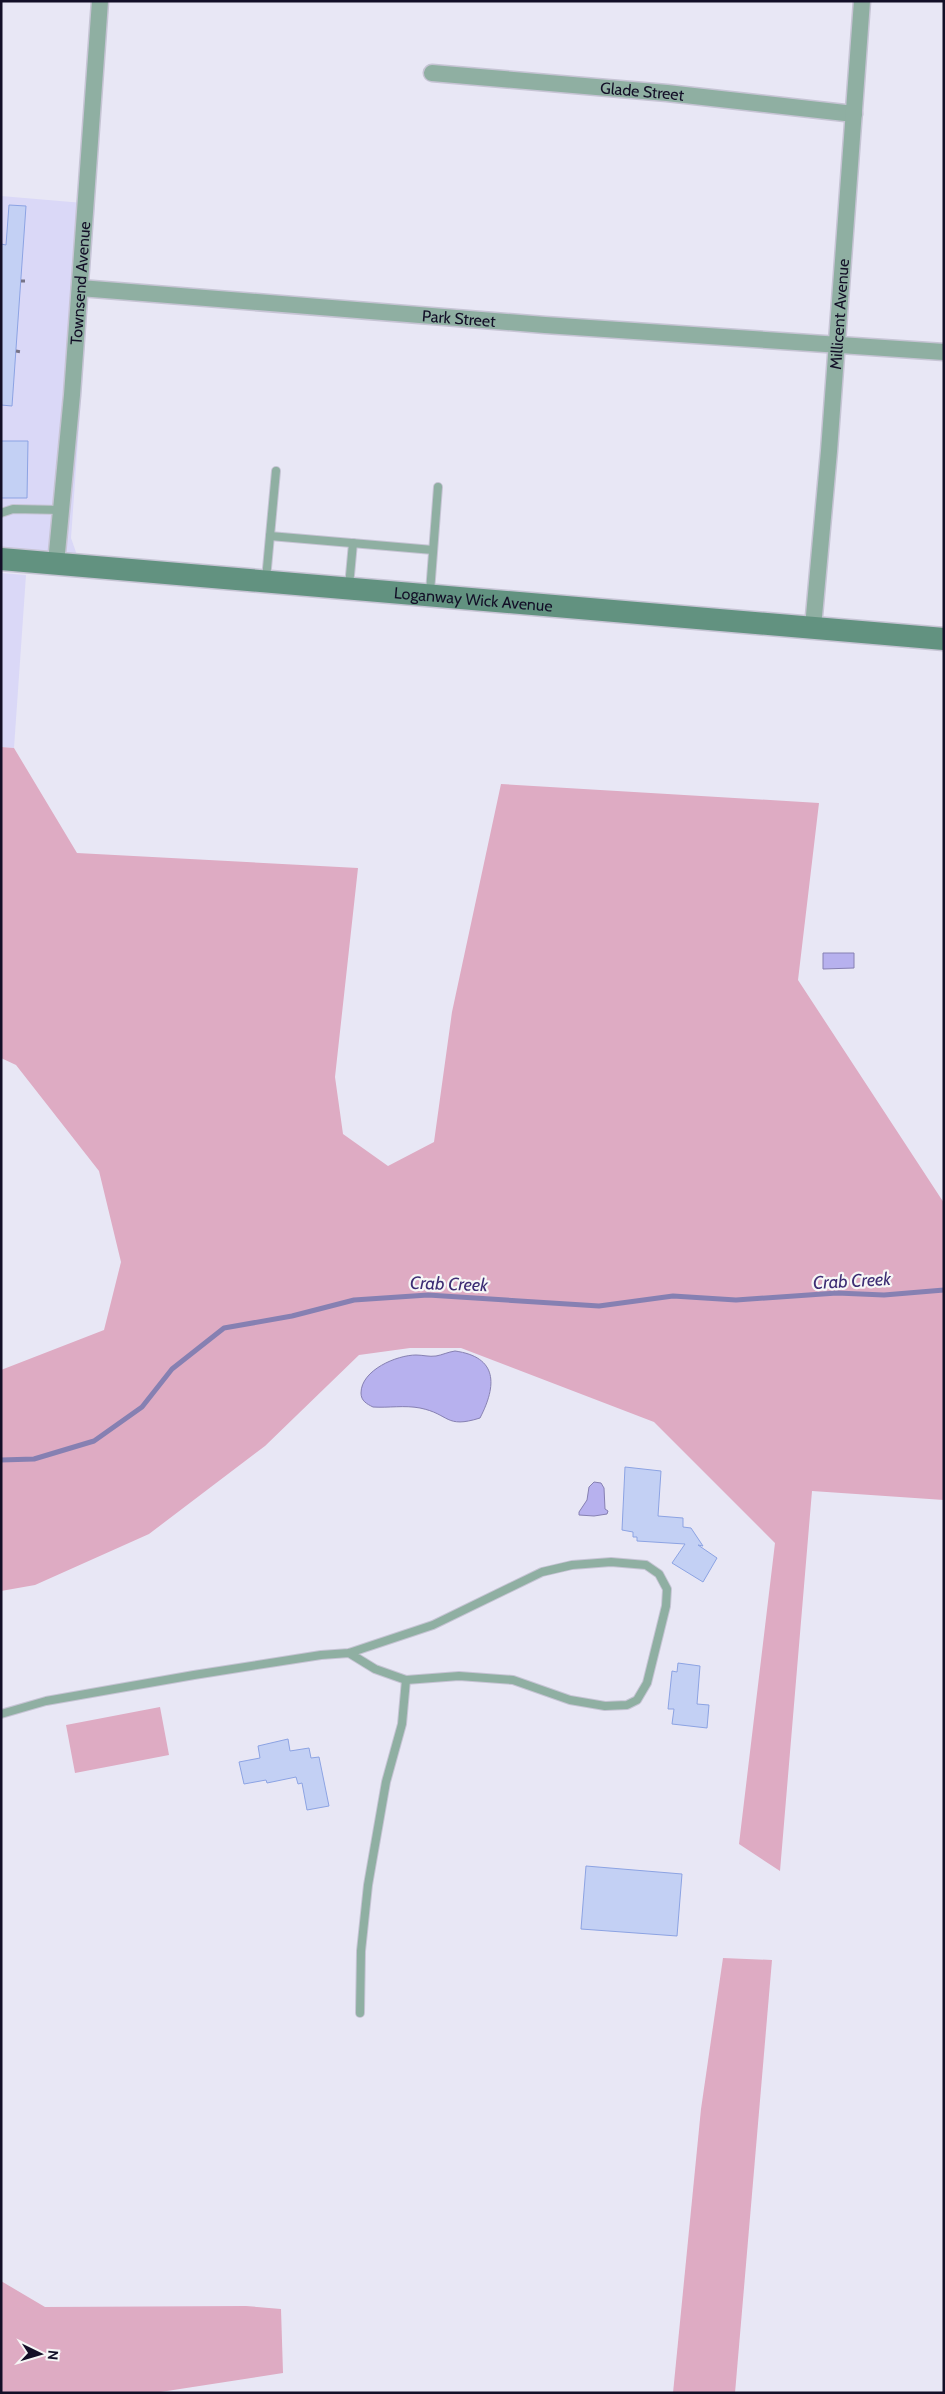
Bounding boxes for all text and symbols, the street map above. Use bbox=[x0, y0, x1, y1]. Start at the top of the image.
street label: Glade Street bbox=[600, 78, 686, 104]
street label: Townsend Avenue bbox=[66, 221, 94, 345]
street label: Millicent Avenue bbox=[825, 258, 853, 370]
street label: Park Street bbox=[421, 306, 497, 331]
street label: Loganway Wick Avenue bbox=[393, 583, 553, 615]
water label: Crab Creek bbox=[812, 1268, 893, 1294]
water label: Crab Creek bbox=[410, 1272, 490, 1296]
north arrow bbox=[15, 2329, 65, 2379]
text: N bbox=[44, 2349, 62, 2361]

